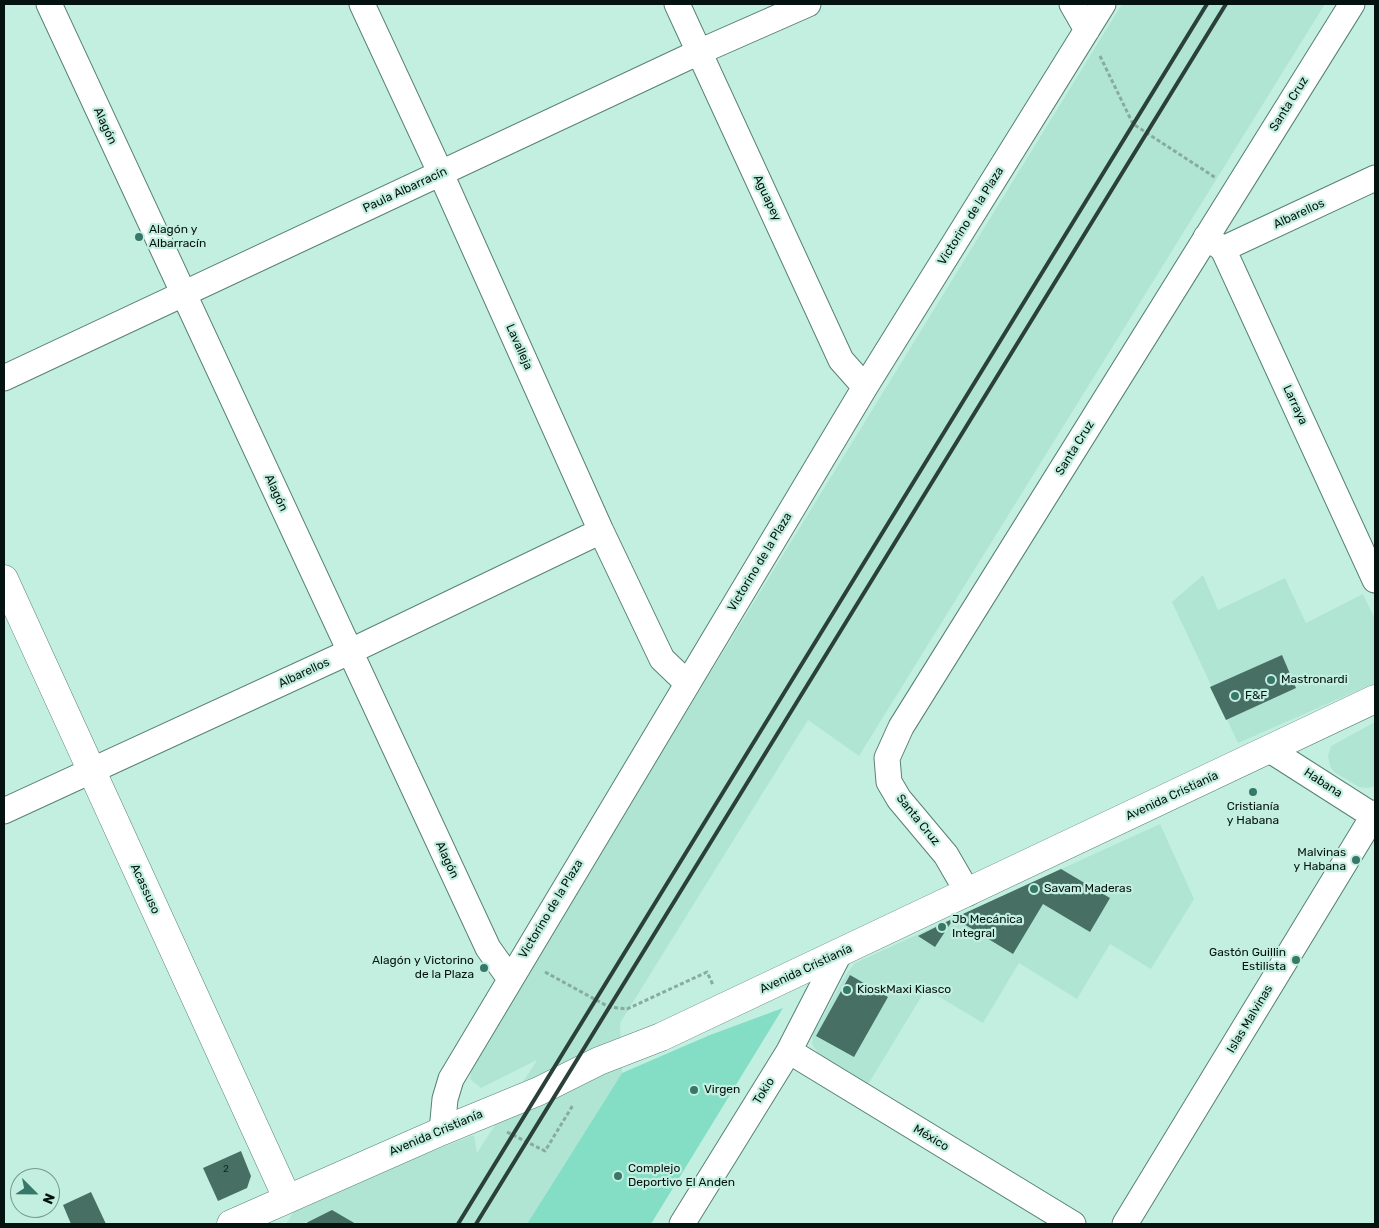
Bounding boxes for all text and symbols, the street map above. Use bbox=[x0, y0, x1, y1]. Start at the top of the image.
street label: Santa Cruz bbox=[1267, 74, 1311, 134]
street label: Alagón bbox=[90, 105, 120, 147]
street label: Paula Albarracín bbox=[361, 164, 449, 216]
street label: Victorino de la Plaza bbox=[935, 164, 1007, 268]
street label: Aguapey bbox=[750, 173, 784, 223]
street label: Albarellos bbox=[1271, 196, 1327, 232]
place label: Alagón y Albarracín bbox=[149, 223, 206, 251]
marker: Alagón y Albarracín bbox=[133, 231, 145, 243]
street label: Lavalleja bbox=[503, 322, 535, 372]
street label: Larraya bbox=[1280, 383, 1310, 427]
street label: Santa Cruz bbox=[1053, 418, 1097, 478]
street label: Alagón bbox=[261, 472, 291, 514]
street label: Victorino de la Plaza bbox=[725, 510, 795, 614]
street label: Albarellos bbox=[276, 655, 332, 691]
place label: Mastronardi bbox=[1281, 673, 1348, 687]
marker: Mastronardi bbox=[1265, 674, 1277, 686]
place label: F&F bbox=[1245, 689, 1267, 703]
marker: F&F bbox=[1229, 690, 1241, 702]
street label: Habana bbox=[1301, 765, 1345, 801]
street label: Avenida Cristianía bbox=[1124, 768, 1220, 824]
marker: Cristianía y Habana bbox=[1247, 786, 1259, 798]
street label: Santa Cruz bbox=[893, 792, 943, 848]
place label: Cristianía y Habana bbox=[1227, 800, 1279, 828]
street label: Alagón bbox=[432, 839, 462, 881]
place label: Malvinas y Habana bbox=[1294, 846, 1346, 874]
marker: Malvinas y Habana bbox=[1350, 854, 1362, 866]
street label: Victorino de la Plaza bbox=[516, 857, 586, 961]
street label: Acassuso bbox=[127, 862, 163, 916]
place label: Savam Maderas bbox=[1044, 882, 1132, 896]
marker: Savam Maderas bbox=[1028, 883, 1040, 895]
place label: Jb Mecánica Integral bbox=[952, 913, 1023, 941]
marker: Jb Mecánica Integral bbox=[936, 921, 948, 933]
street label: Avenida Cristianía bbox=[758, 941, 854, 997]
place label: Gastón Guillin Estilista bbox=[1209, 946, 1286, 974]
place label: Alagón y Victorino de la Plaza bbox=[372, 954, 474, 982]
marker: Gastón Guillin Estilista bbox=[1290, 954, 1302, 966]
marker: Alagón y Victorino de la Plaza bbox=[478, 962, 490, 974]
street label: Islas Malvinas bbox=[1224, 982, 1276, 1056]
place label: KioskMaxi Kiasco bbox=[857, 983, 951, 997]
marker: KioskMaxi Kiasco bbox=[841, 984, 853, 996]
street label: Tokio bbox=[750, 1075, 778, 1107]
place label: Virgen bbox=[704, 1083, 740, 1097]
marker: Virgen bbox=[688, 1084, 700, 1096]
street label: Avenida Cristianía bbox=[387, 1107, 485, 1159]
street label: México bbox=[911, 1122, 951, 1154]
place label: Complejo Deportivo El Anden bbox=[628, 1162, 735, 1190]
house number: 2 bbox=[223, 1163, 229, 1175]
north arrow bbox=[10, 1168, 60, 1218]
marker: Complejo Deportivo El Anden bbox=[612, 1170, 624, 1182]
text: N bbox=[39, 1191, 58, 1207]

